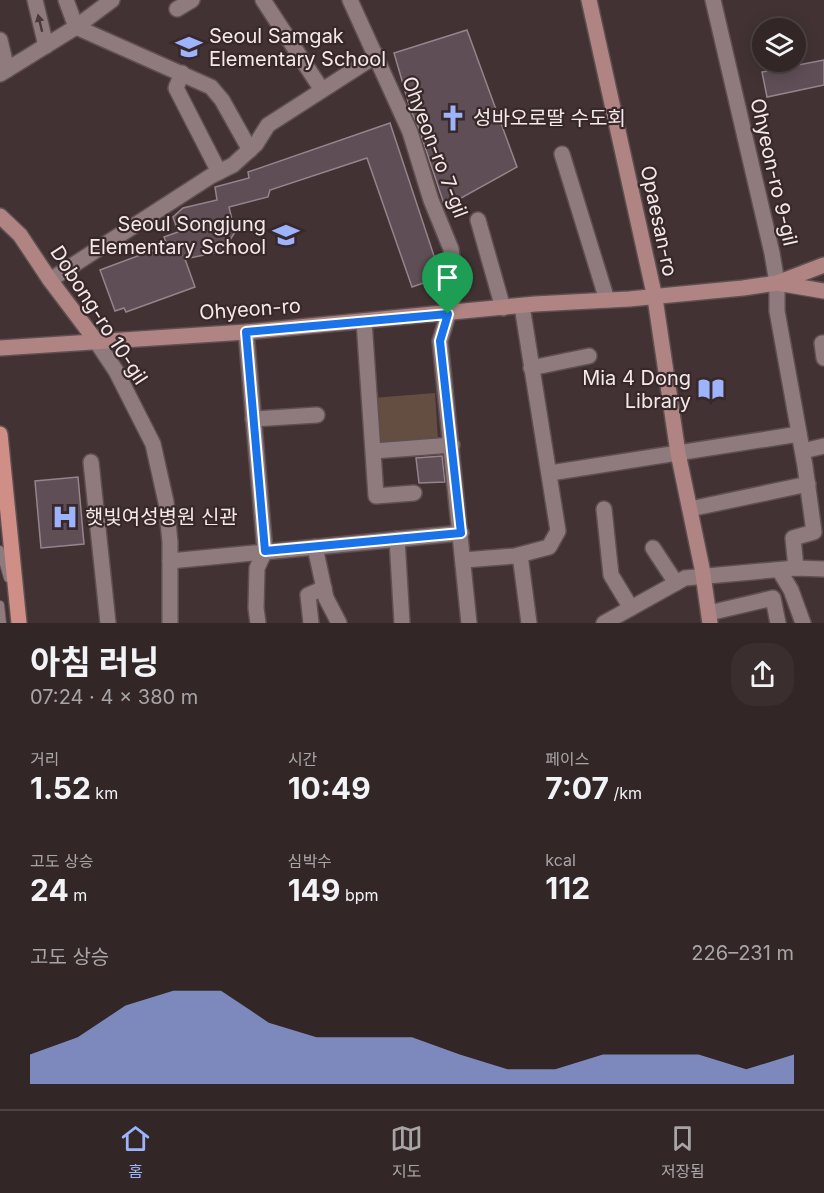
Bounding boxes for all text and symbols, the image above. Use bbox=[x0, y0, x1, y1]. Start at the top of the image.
one-way arrow bbox=[35, 14, 45, 32]
map controls bbox=[752, 18, 806, 72]
button: layers bbox=[752, 18, 806, 72]
place label: Seoul Samgak Elementary School bbox=[209, 24, 386, 71]
school or university icon: Seoul Samgak Elementary School bbox=[174, 32, 204, 62]
street label: Ohyeon-ro 7-gil bbox=[397, 73, 473, 221]
street label: Ohyeon-ro 9-gil bbox=[745, 96, 803, 248]
church icon: 성바오로딸 수도회 bbox=[438, 103, 468, 133]
place label: 성바오로딸 수도회 bbox=[473, 106, 626, 130]
street label: Opaesan-ro bbox=[636, 163, 682, 279]
place label: Seoul Songjung Elementary School bbox=[89, 212, 266, 259]
school or university icon: Seoul Songjung Elementary School bbox=[271, 220, 301, 250]
street label: Dobong-ro 10-gil bbox=[45, 241, 153, 389]
pin bbox=[422, 252, 473, 314]
icon: arrive bbox=[431, 261, 464, 294]
street label: Ohyeon-ro bbox=[199, 293, 301, 325]
place label: Mia 4 Dong Library bbox=[582, 366, 691, 413]
library icon: Mia 4 Dong Library bbox=[696, 374, 726, 404]
hospital icon: 햇빛여성병원 신관 bbox=[50, 502, 80, 532]
place label: 햇빛여성병원 신관 bbox=[85, 505, 238, 529]
text: 아침 러닝 bbox=[30, 642, 159, 682]
button: share bbox=[731, 643, 794, 706]
text: 07:24 · 4 × 380 m bbox=[30, 685, 198, 709]
text: 거리 bbox=[30, 749, 59, 769]
text: 시간 bbox=[288, 749, 317, 769]
text: 페이스 bbox=[545, 749, 590, 769]
text: 1.52 bbox=[30, 770, 91, 806]
text: 10:49 bbox=[288, 770, 371, 806]
text: 7:07 bbox=[545, 770, 609, 806]
text: km bbox=[91, 783, 118, 803]
text: /km bbox=[609, 783, 642, 803]
text: kcal bbox=[545, 850, 576, 870]
text: 고도 상승 bbox=[30, 851, 93, 871]
text: 심박수 bbox=[288, 851, 332, 871]
text: 112 bbox=[545, 870, 590, 906]
text: 24 bbox=[30, 872, 69, 908]
text: 149 bbox=[288, 872, 340, 908]
text: m bbox=[69, 885, 87, 905]
text: bpm bbox=[340, 885, 378, 905]
text: 226–231 m bbox=[691, 941, 794, 965]
text: 고도 상승 bbox=[30, 945, 109, 969]
tab: 홈 bbox=[119, 1122, 152, 1182]
tab: 지도 bbox=[390, 1122, 423, 1182]
tab: 저장됨 bbox=[661, 1122, 705, 1182]

